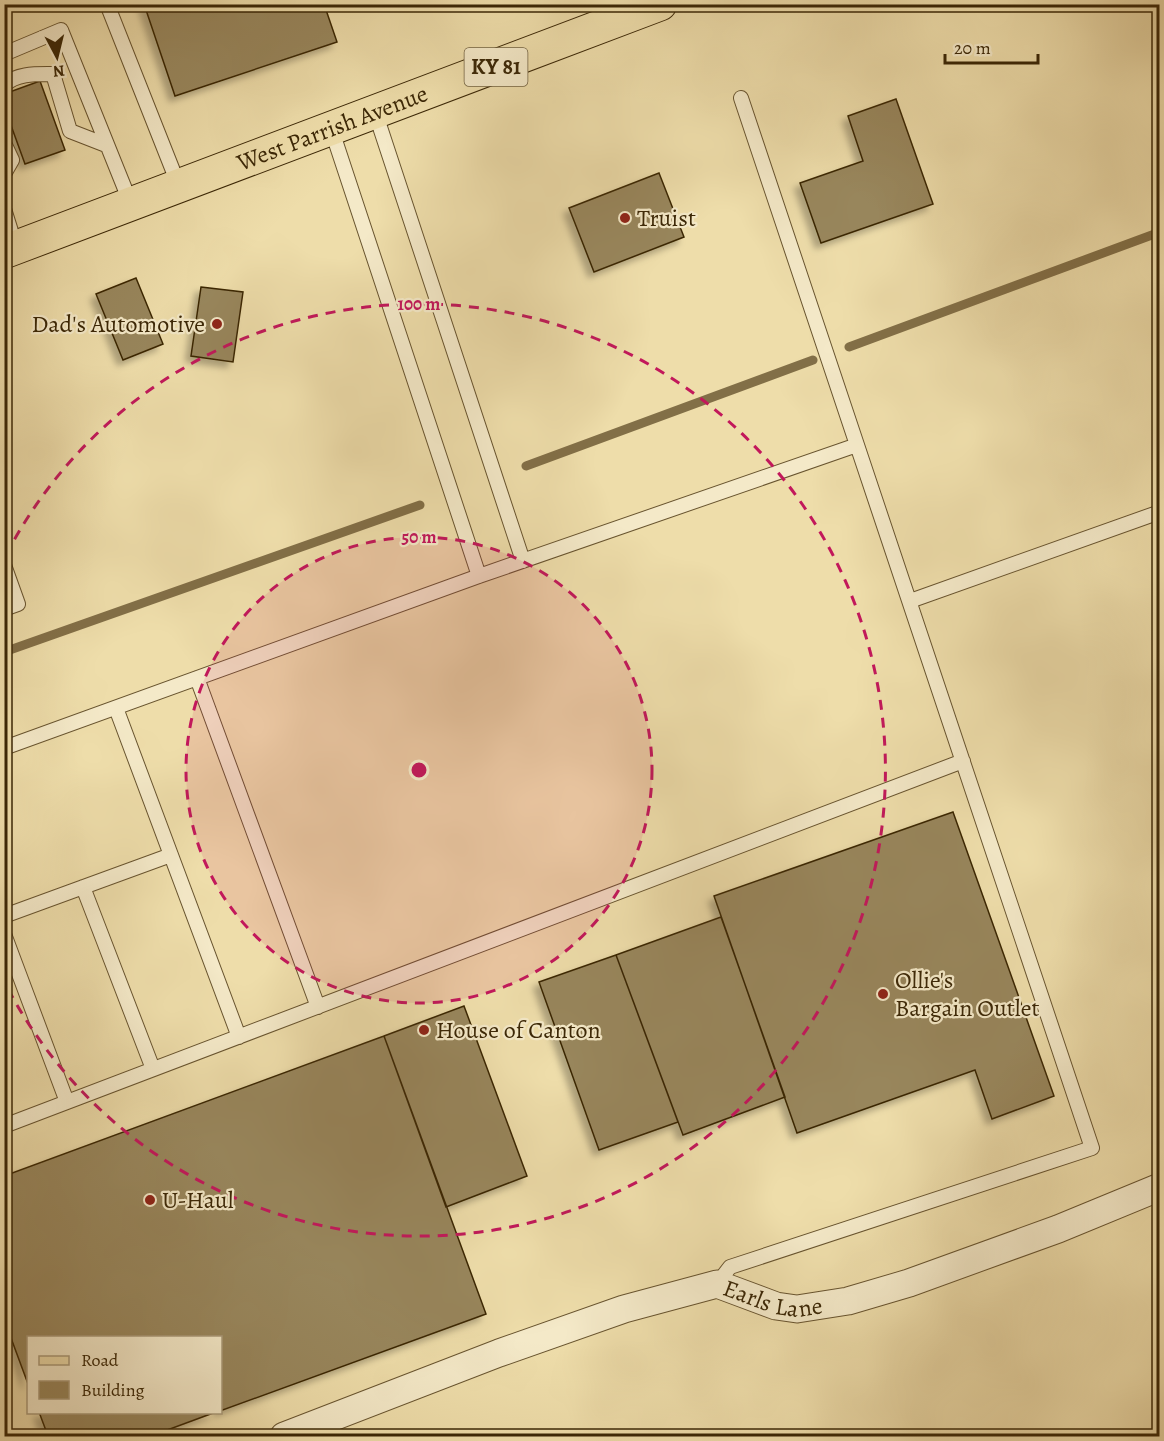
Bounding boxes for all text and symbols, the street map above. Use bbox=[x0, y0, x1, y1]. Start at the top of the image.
north arrow bbox=[27, 27, 87, 87]
scale bar bbox=[945, 27, 1038, 65]
text: 20 m bbox=[954, 36, 991, 60]
road number: KY 81 bbox=[464, 48, 528, 86]
text: N bbox=[51, 59, 66, 83]
street label: West Parrish Avenue bbox=[231, 77, 432, 179]
place label: Truist bbox=[637, 202, 696, 234]
marker: Truist bbox=[618, 211, 632, 225]
text: 100 m bbox=[398, 292, 440, 316]
place label: Dad's Automotive bbox=[31, 308, 205, 340]
marker: Dad's Automotive bbox=[210, 317, 224, 331]
text: 50 m bbox=[402, 525, 436, 549]
centre of rings bbox=[409, 760, 429, 780]
place label: Ollie's Bargain Outlet bbox=[895, 964, 1039, 1024]
marker: Ollie's Bargain Outlet bbox=[876, 987, 890, 1001]
place label: House of Canton bbox=[436, 1014, 601, 1046]
marker: House of Canton bbox=[417, 1023, 431, 1037]
place label: U-Haul bbox=[162, 1184, 234, 1216]
marker: U-Haul bbox=[143, 1193, 157, 1207]
street label: Earls Lane bbox=[719, 1272, 825, 1325]
legend bbox=[27, 1336, 222, 1414]
text: Road bbox=[81, 1348, 119, 1372]
text: Building bbox=[81, 1378, 145, 1402]

